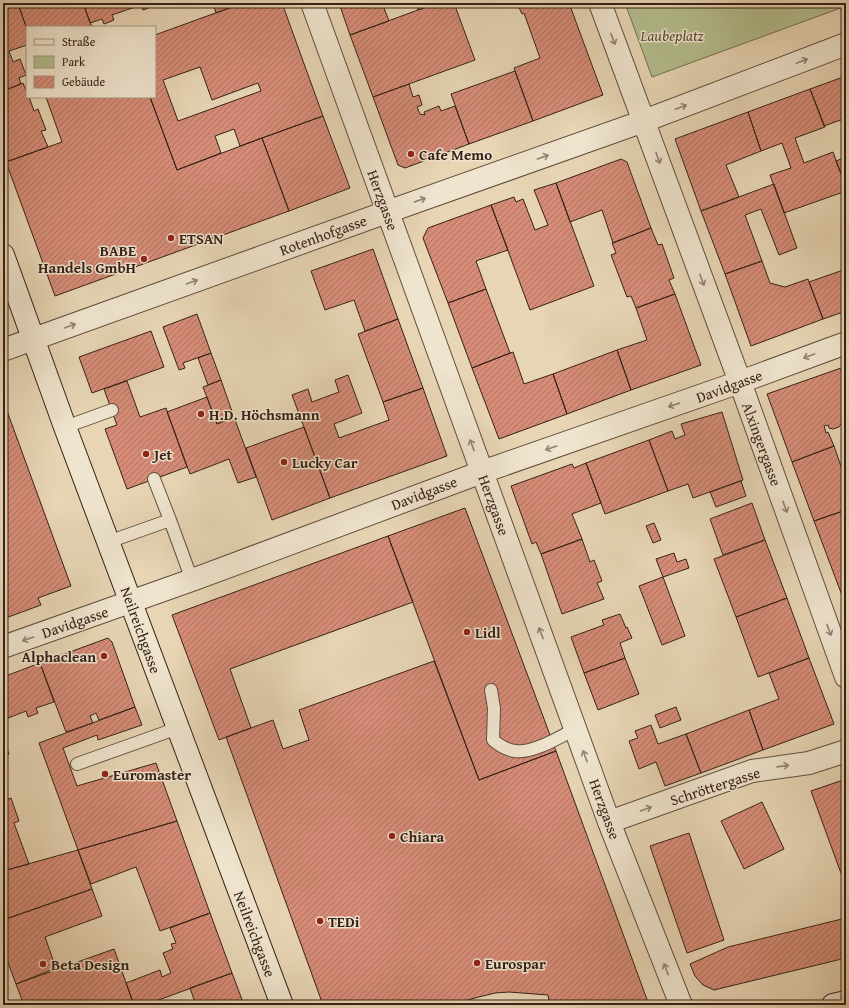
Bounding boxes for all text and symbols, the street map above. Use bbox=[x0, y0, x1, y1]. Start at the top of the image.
park label: Laubeplatz bbox=[640, 25, 704, 46]
legend bbox=[26, 26, 156, 98]
text: Straße bbox=[62, 33, 96, 50]
one-way arrow bbox=[610, 33, 618, 45]
text: Park bbox=[62, 53, 86, 70]
one-way arrow bbox=[796, 56, 808, 64]
text: Gebäude bbox=[62, 73, 105, 90]
one-way arrow bbox=[674, 103, 686, 111]
place label: Cafe Memo bbox=[419, 144, 492, 165]
marker: Cafe Memo bbox=[406, 149, 416, 159]
one-way arrow bbox=[654, 151, 662, 163]
one-way arrow bbox=[536, 153, 549, 160]
street label: Herzgasse bbox=[362, 167, 404, 233]
one-way arrow bbox=[414, 196, 427, 203]
street label: Rotenhofgasse bbox=[276, 209, 370, 261]
place label: ETSAN bbox=[179, 228, 223, 249]
marker: ETSAN bbox=[166, 233, 176, 243]
place label: BABE Handels GmbH bbox=[38, 240, 136, 278]
marker: BABE Handels GmbH bbox=[139, 254, 149, 264]
one-way arrow bbox=[699, 274, 707, 286]
one-way arrow bbox=[186, 278, 199, 285]
one-way arrow bbox=[64, 321, 76, 329]
one-way arrow bbox=[804, 353, 816, 361]
street label: Davidgasse bbox=[693, 364, 765, 408]
street label: Alxingergasse bbox=[737, 399, 787, 489]
one-way arrow bbox=[668, 402, 680, 410]
place label: H.D. Höchsmann bbox=[209, 404, 320, 425]
marker: H.D. Höchsmann bbox=[196, 409, 206, 419]
one-way arrow bbox=[468, 440, 476, 452]
place label: Jet bbox=[151, 444, 173, 465]
one-way arrow bbox=[546, 444, 558, 452]
marker: Jet bbox=[141, 449, 151, 459]
place label: Lucky Car bbox=[292, 452, 358, 473]
marker: Lucky Car bbox=[279, 457, 289, 467]
street label: Davidgasse bbox=[388, 471, 460, 515]
street label: Herzgasse bbox=[473, 472, 515, 538]
one-way arrow bbox=[782, 501, 789, 514]
street label: Neilreichgasse bbox=[116, 584, 166, 676]
street label: Davidgasse bbox=[39, 601, 111, 643]
place label: Lidl bbox=[475, 622, 501, 643]
one-way arrow bbox=[826, 623, 833, 636]
marker: Lidl bbox=[462, 627, 472, 637]
one-way arrow bbox=[536, 628, 544, 640]
one-way arrow bbox=[22, 635, 34, 643]
place label: Alphaclean bbox=[21, 646, 96, 667]
marker: Alphaclean bbox=[99, 651, 109, 661]
one-way arrow bbox=[581, 749, 588, 762]
street label: Schröttergasse bbox=[667, 762, 763, 810]
one-way arrow bbox=[776, 762, 789, 770]
place label: Euromaster bbox=[113, 764, 191, 785]
marker: Euromaster bbox=[100, 769, 110, 779]
street label: Herzgasse bbox=[584, 776, 626, 842]
one-way arrow bbox=[639, 805, 652, 812]
place label: Chiara bbox=[400, 826, 444, 847]
marker: Chiara bbox=[387, 831, 397, 841]
street label: Neilreichgasse bbox=[229, 888, 281, 980]
place label: TEDi bbox=[328, 911, 360, 932]
marker: TEDi bbox=[315, 916, 325, 926]
place label: Eurospar bbox=[485, 953, 546, 974]
place label: Beta Design bbox=[51, 954, 129, 975]
marker: Eurospar bbox=[472, 958, 482, 968]
marker: Beta Design bbox=[38, 959, 48, 969]
one-way arrow bbox=[662, 963, 670, 975]

